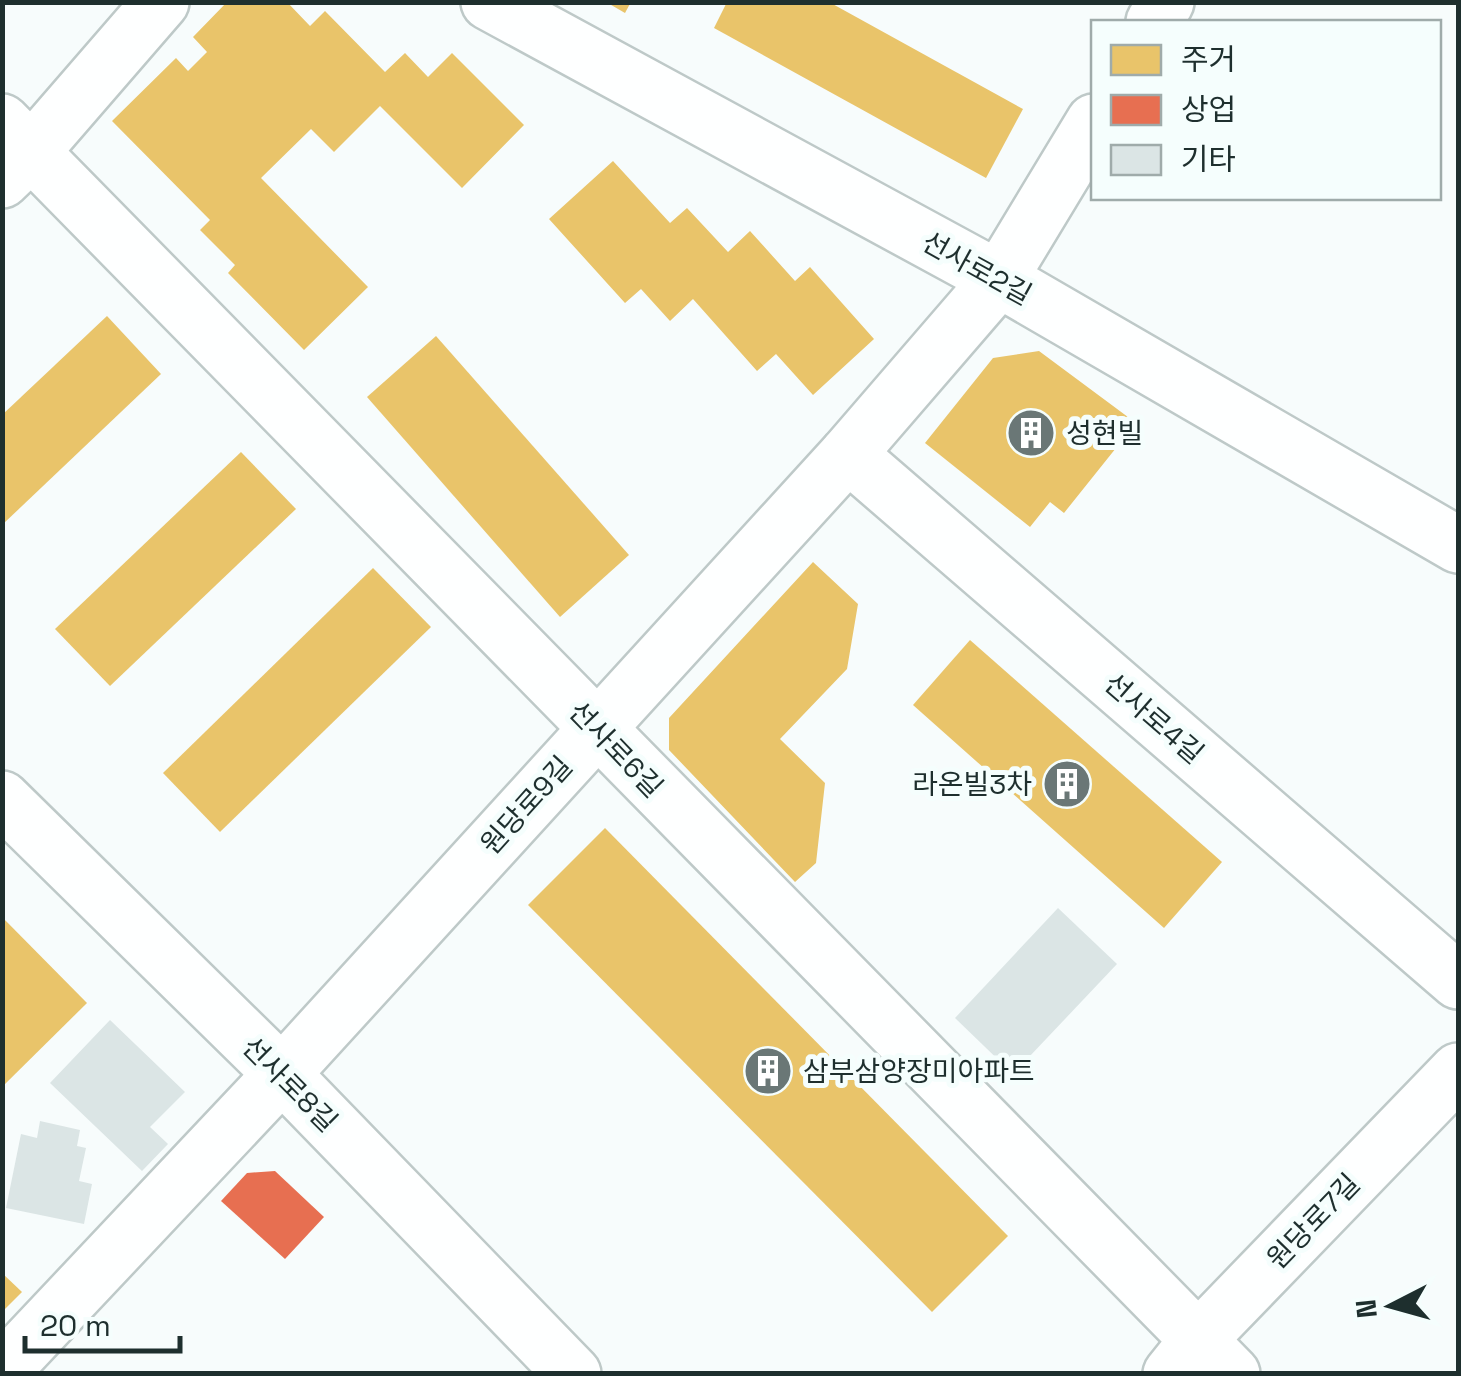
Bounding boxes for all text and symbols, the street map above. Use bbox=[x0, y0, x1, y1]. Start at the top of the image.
legend bbox=[1091, 20, 1441, 200]
text: 주거 bbox=[1181, 40, 1236, 79]
text: 상업 bbox=[1181, 90, 1236, 129]
text: 기타 bbox=[1181, 140, 1236, 179]
street label: 선사로2길 bbox=[916, 223, 1038, 313]
building icon: 성현빌 bbox=[1005, 407, 1057, 459]
place label: 성현빌 bbox=[1066, 415, 1143, 451]
street label: 선사로4길 bbox=[1097, 665, 1211, 771]
street label: 선사로6길 bbox=[561, 693, 671, 805]
street label: 원당로9길 bbox=[472, 748, 580, 862]
building icon: 라온빌3차 bbox=[1041, 758, 1093, 810]
place label: 라온빌3차 bbox=[912, 766, 1032, 802]
street label: 선사로8길 bbox=[235, 1029, 345, 1139]
building icon: 삼부삼양장미아파트 bbox=[742, 1045, 794, 1097]
place label: 삼부삼양장미아파트 bbox=[803, 1053, 1035, 1089]
street label: 원당로7길 bbox=[1259, 1166, 1367, 1276]
north arrow bbox=[1341, 1256, 1441, 1356]
scale bar bbox=[25, 1291, 180, 1353]
text: N bbox=[1347, 1297, 1385, 1320]
text: 20 m bbox=[40, 1306, 111, 1345]

